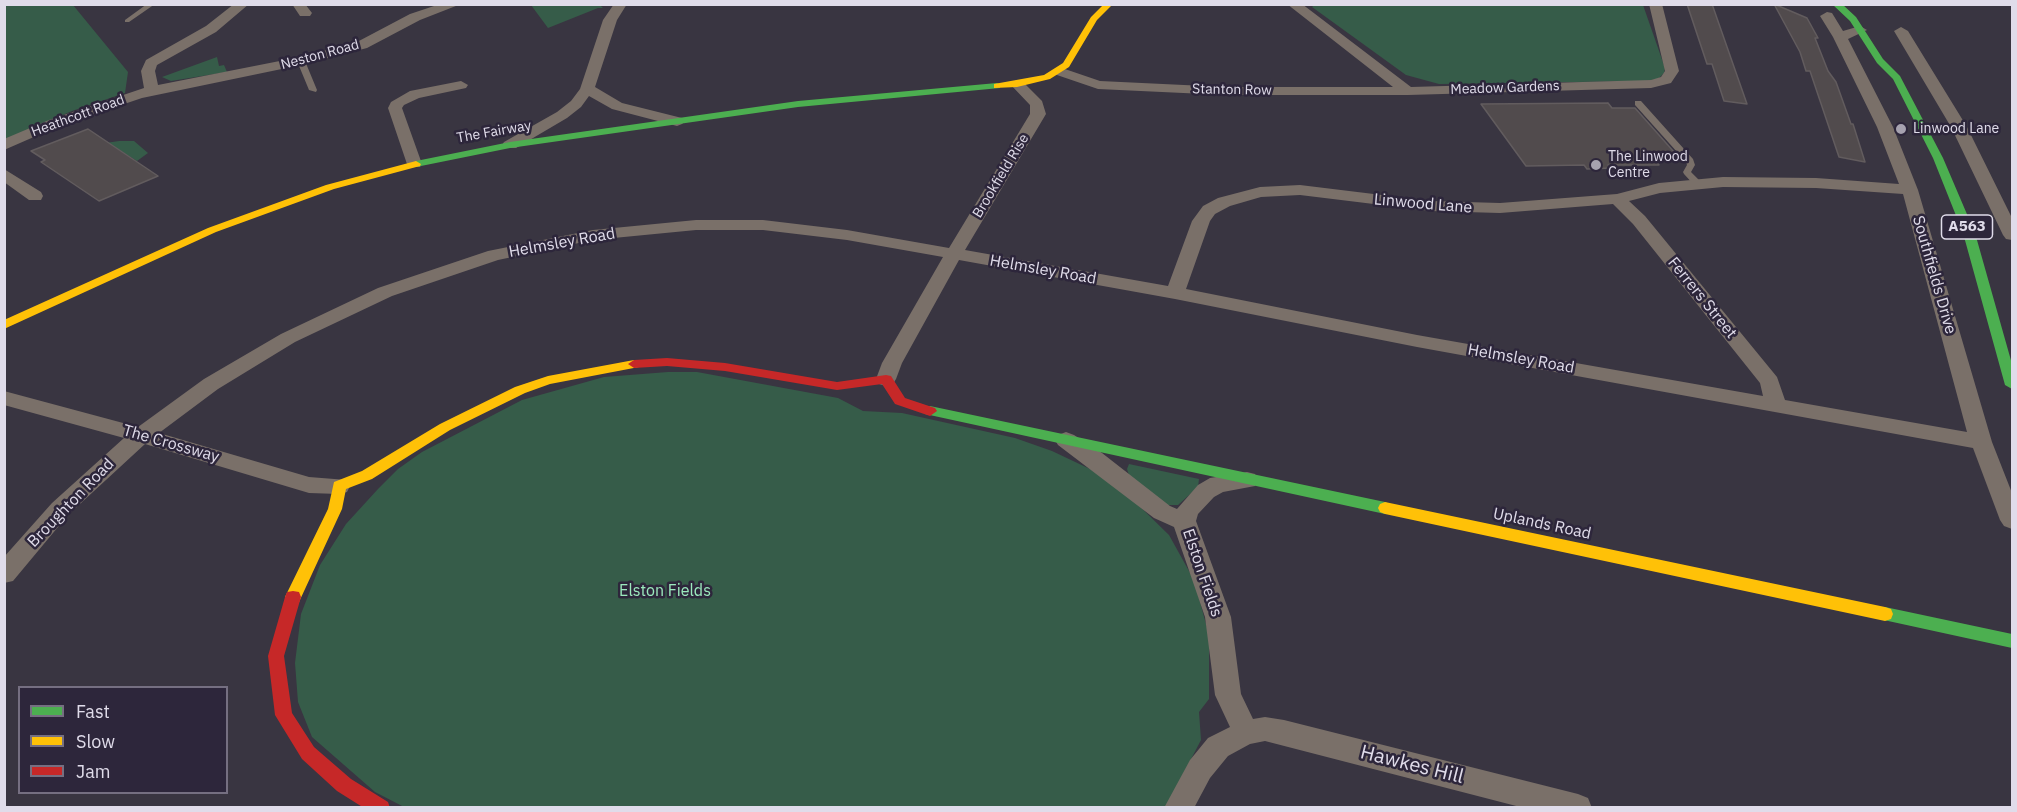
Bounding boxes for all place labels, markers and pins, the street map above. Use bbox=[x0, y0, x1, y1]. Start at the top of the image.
place label: Linwood Lane bbox=[1913, 121, 1999, 137]
marker: Linwood Lane bbox=[1894, 122, 1908, 136]
place label: The Linwood Centre bbox=[1608, 149, 1688, 182]
marker: The Linwood Centre bbox=[1589, 158, 1603, 172]

